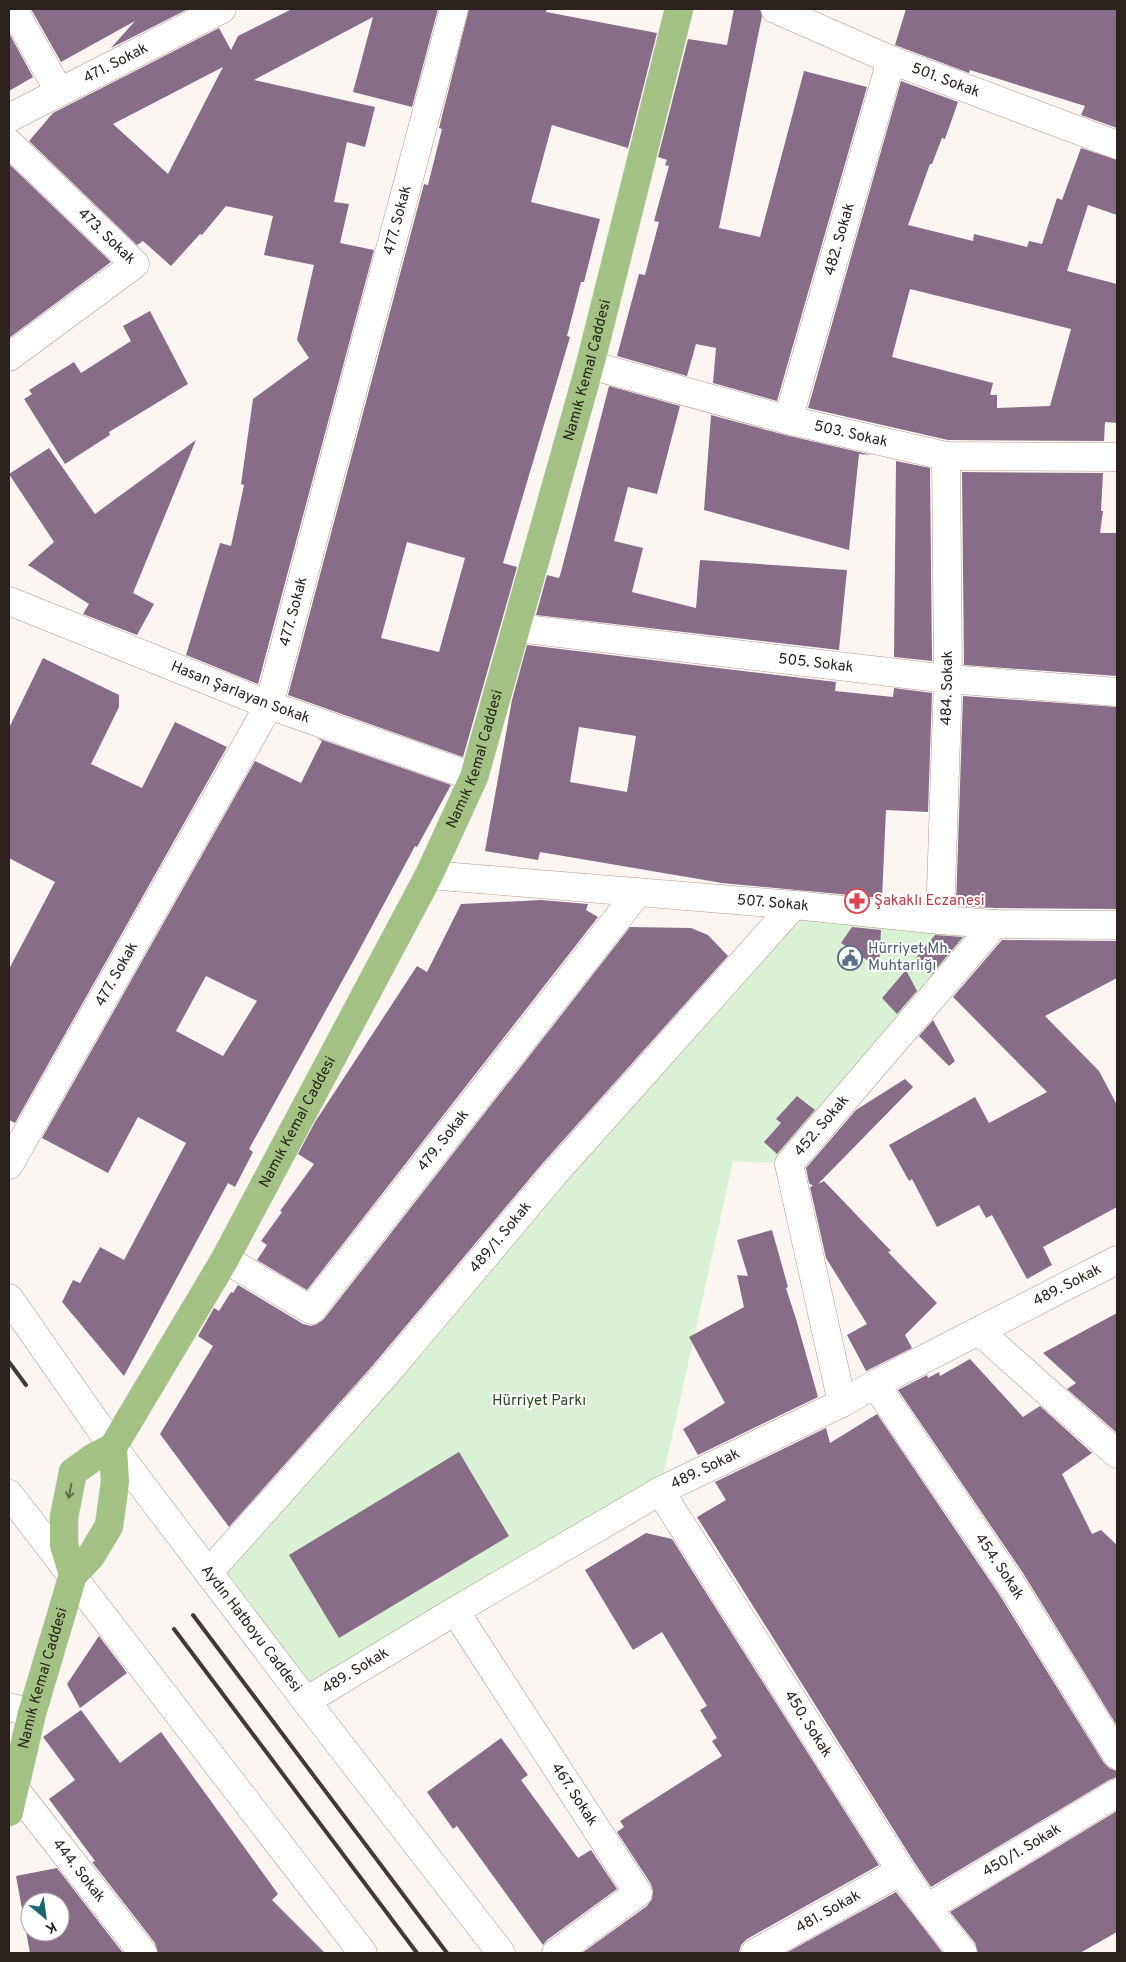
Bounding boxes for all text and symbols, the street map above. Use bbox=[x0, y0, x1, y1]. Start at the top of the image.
street label: 471. Sokak bbox=[80, 39, 151, 88]
street label: 501. Sokak bbox=[909, 59, 983, 102]
street label: 477. Sokak bbox=[380, 183, 416, 257]
street label: 482. Sokak bbox=[820, 201, 859, 278]
street label: 473. Sokak bbox=[73, 204, 139, 269]
street label: Namık Kemal Caddesi bbox=[560, 297, 616, 443]
street label: 503. Sokak bbox=[812, 417, 890, 452]
street label: 477. Sokak bbox=[275, 575, 312, 649]
street label: 505. Sokak bbox=[777, 649, 855, 677]
street label: 484. Sokak bbox=[937, 650, 958, 726]
street label: Hasan Şarlayan Sokak bbox=[168, 657, 313, 728]
street label: Namık Kemal Caddesi bbox=[442, 688, 508, 832]
pharmacy icon: Şakaklı Eczanesi bbox=[844, 888, 870, 914]
street label: 507. Sokak bbox=[736, 891, 810, 916]
place label: Şakaklı Eczanesi bbox=[874, 892, 985, 911]
street label: 477. Sokak bbox=[91, 939, 143, 1010]
place label: Hürriyet Mh. Muhtarlığı bbox=[868, 940, 951, 976]
public building icon: Hürriyet Mh. Muhtarlığı bbox=[837, 945, 863, 971]
street label: Namık Kemal Caddesi bbox=[255, 1053, 340, 1191]
street label: 452. Sokak bbox=[790, 1091, 853, 1161]
street label: 479. Sokak bbox=[413, 1106, 474, 1175]
street label: 489/1. Sokak bbox=[465, 1198, 536, 1277]
street label: 489. Sokak bbox=[1030, 1260, 1105, 1311]
park label: Hürriyet Parkı bbox=[492, 1392, 586, 1411]
street label: 489. Sokak bbox=[668, 1444, 743, 1494]
one-way arrow bbox=[64, 1482, 74, 1498]
street label: 454. Sokak bbox=[970, 1530, 1028, 1603]
street label: Aydın Hatboyu Caddesi bbox=[197, 1561, 306, 1696]
street label: Namık Kemal Caddesi bbox=[14, 1606, 72, 1751]
street label: 489. Sokak bbox=[319, 1644, 393, 1698]
street label: 450. Sokak bbox=[780, 1687, 836, 1761]
street label: 467. Sokak bbox=[547, 1759, 602, 1830]
street label: 450/1. Sokak bbox=[979, 1819, 1065, 1882]
street label: 444. Sokak bbox=[48, 1835, 109, 1906]
street label: 481. Sokak bbox=[792, 1886, 864, 1938]
north arrow bbox=[20, 1892, 70, 1942]
text: K bbox=[42, 1917, 59, 1937]

